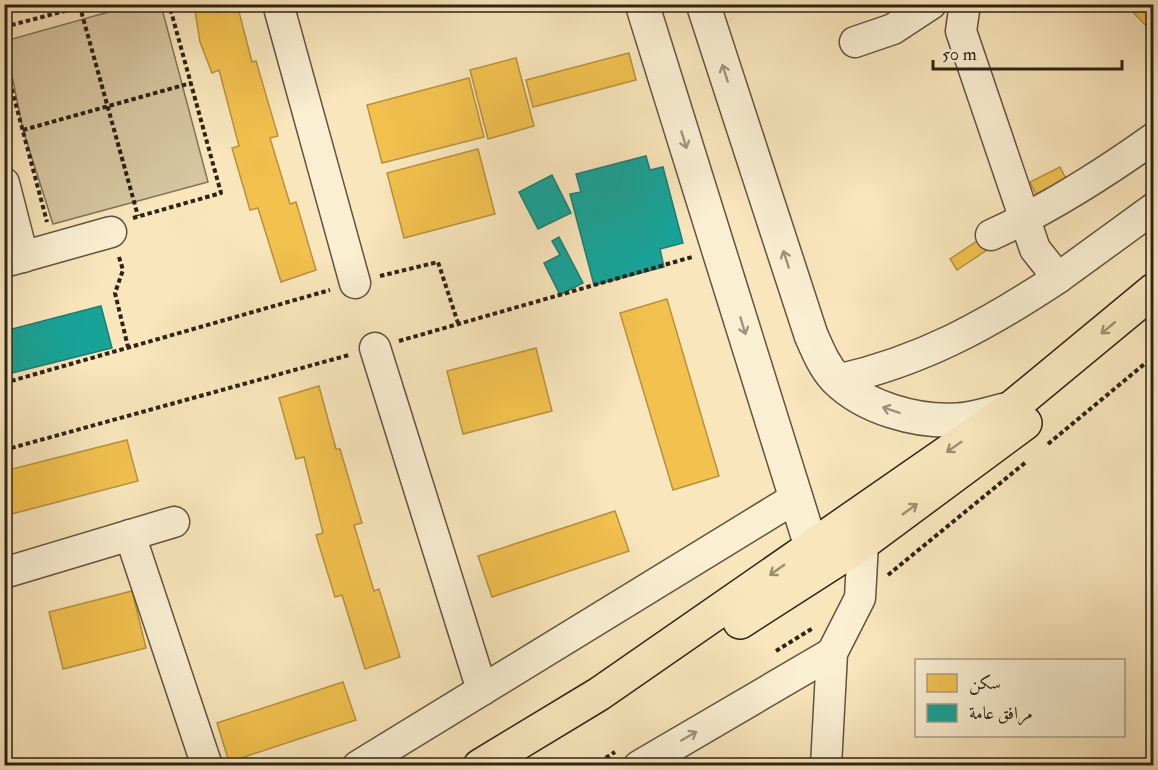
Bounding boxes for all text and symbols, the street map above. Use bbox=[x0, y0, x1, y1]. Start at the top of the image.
scale bar bbox=[933, 33, 1122, 71]
text: 50 m bbox=[942, 43, 977, 66]
one-way arrow bbox=[719, 64, 730, 83]
one-way arrow bbox=[680, 130, 691, 149]
one-way arrow bbox=[779, 250, 790, 269]
one-way arrow bbox=[738, 316, 749, 335]
one-way arrow bbox=[1100, 321, 1116, 334]
one-way arrow bbox=[882, 404, 901, 415]
one-way arrow bbox=[947, 441, 963, 453]
one-way arrow bbox=[901, 502, 917, 515]
one-way arrow bbox=[769, 564, 785, 576]
legend bbox=[915, 659, 1125, 737]
text: سكن bbox=[969, 672, 1001, 695]
text: مرافق عامة bbox=[969, 702, 1033, 726]
one-way arrow bbox=[680, 730, 697, 742]

